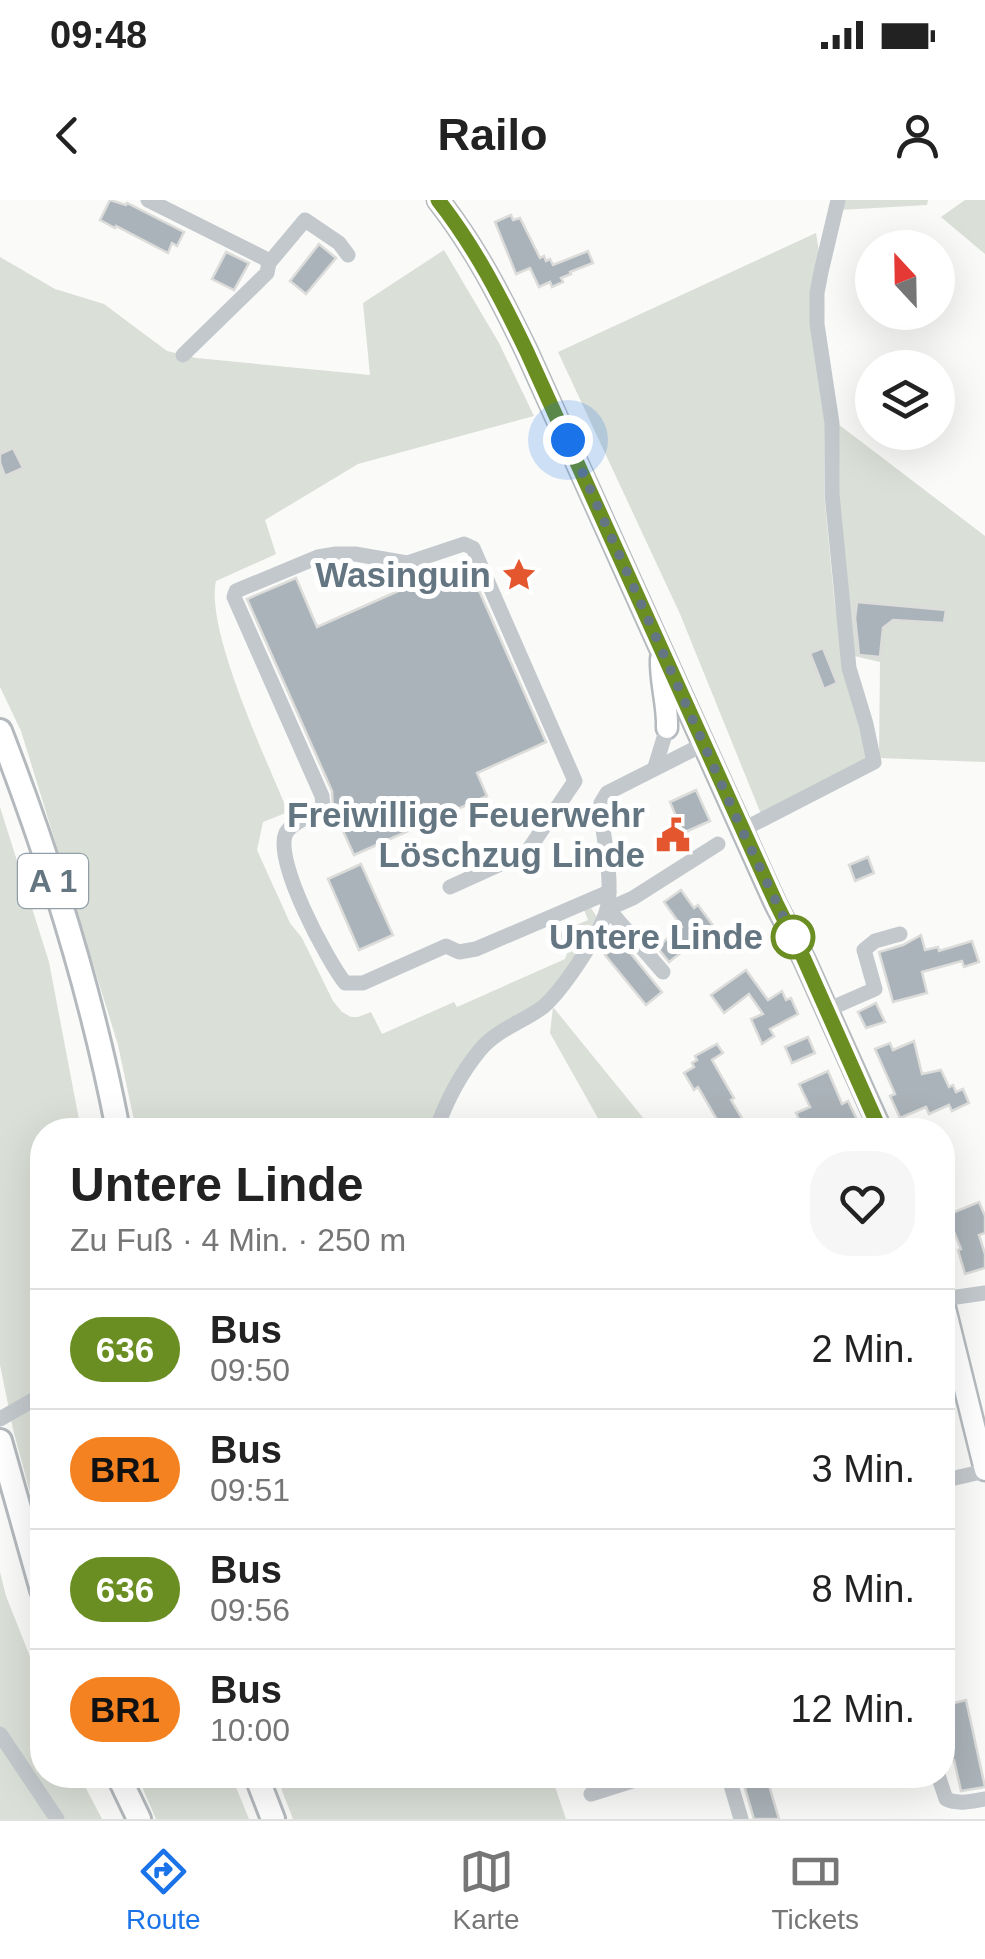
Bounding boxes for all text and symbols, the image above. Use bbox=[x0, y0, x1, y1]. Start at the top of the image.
text: 09:48 bbox=[50, 14, 147, 56]
icon: back bbox=[40, 108, 95, 163]
icon: person bbox=[890, 108, 945, 163]
text: Railo bbox=[437, 109, 548, 160]
north arrow bbox=[855, 230, 955, 330]
map controls bbox=[855, 230, 955, 450]
button: layers bbox=[855, 350, 955, 450]
your location bbox=[543, 415, 593, 465]
place label: Wasinguin bbox=[315, 555, 491, 594]
place icon: Wasinguin bbox=[500, 556, 538, 594]
place label: Freiwillige Feuerwehr Löschzug Linde bbox=[287, 795, 645, 874]
public building icon: Freiwillige Feuerwehr Löschzug Linde bbox=[654, 816, 692, 854]
road number: A 1 bbox=[18, 854, 88, 908]
marker: Untere Linde bbox=[772, 916, 814, 958]
place label: Untere Linde bbox=[549, 917, 763, 956]
button: heart bbox=[810, 1151, 915, 1256]
text: Untere Linde bbox=[70, 1158, 363, 1211]
text: Zu Fuß · 4 Min. · 250 m bbox=[70, 1222, 406, 1258]
text: Bus bbox=[210, 1309, 282, 1351]
text: 2 Min. bbox=[812, 1328, 915, 1370]
text: 636 bbox=[96, 1330, 154, 1369]
text: 09:50 bbox=[210, 1352, 290, 1388]
text: Bus bbox=[210, 1429, 282, 1471]
text: 3 Min. bbox=[812, 1448, 915, 1490]
text: BR1 bbox=[90, 1450, 160, 1489]
text: 09:51 bbox=[210, 1472, 290, 1508]
text: Bus bbox=[210, 1549, 282, 1591]
text: 8 Min. bbox=[812, 1568, 915, 1610]
text: 636 bbox=[96, 1570, 154, 1609]
text: 09:56 bbox=[210, 1592, 290, 1628]
text: Bus bbox=[210, 1669, 282, 1711]
text: 12 Min. bbox=[790, 1688, 915, 1730]
text: BR1 bbox=[90, 1690, 160, 1729]
text: 10:00 bbox=[210, 1712, 290, 1748]
tab: Route bbox=[126, 1844, 201, 1936]
tab: Karte bbox=[453, 1844, 519, 1936]
tab: Tickets bbox=[771, 1844, 859, 1936]

